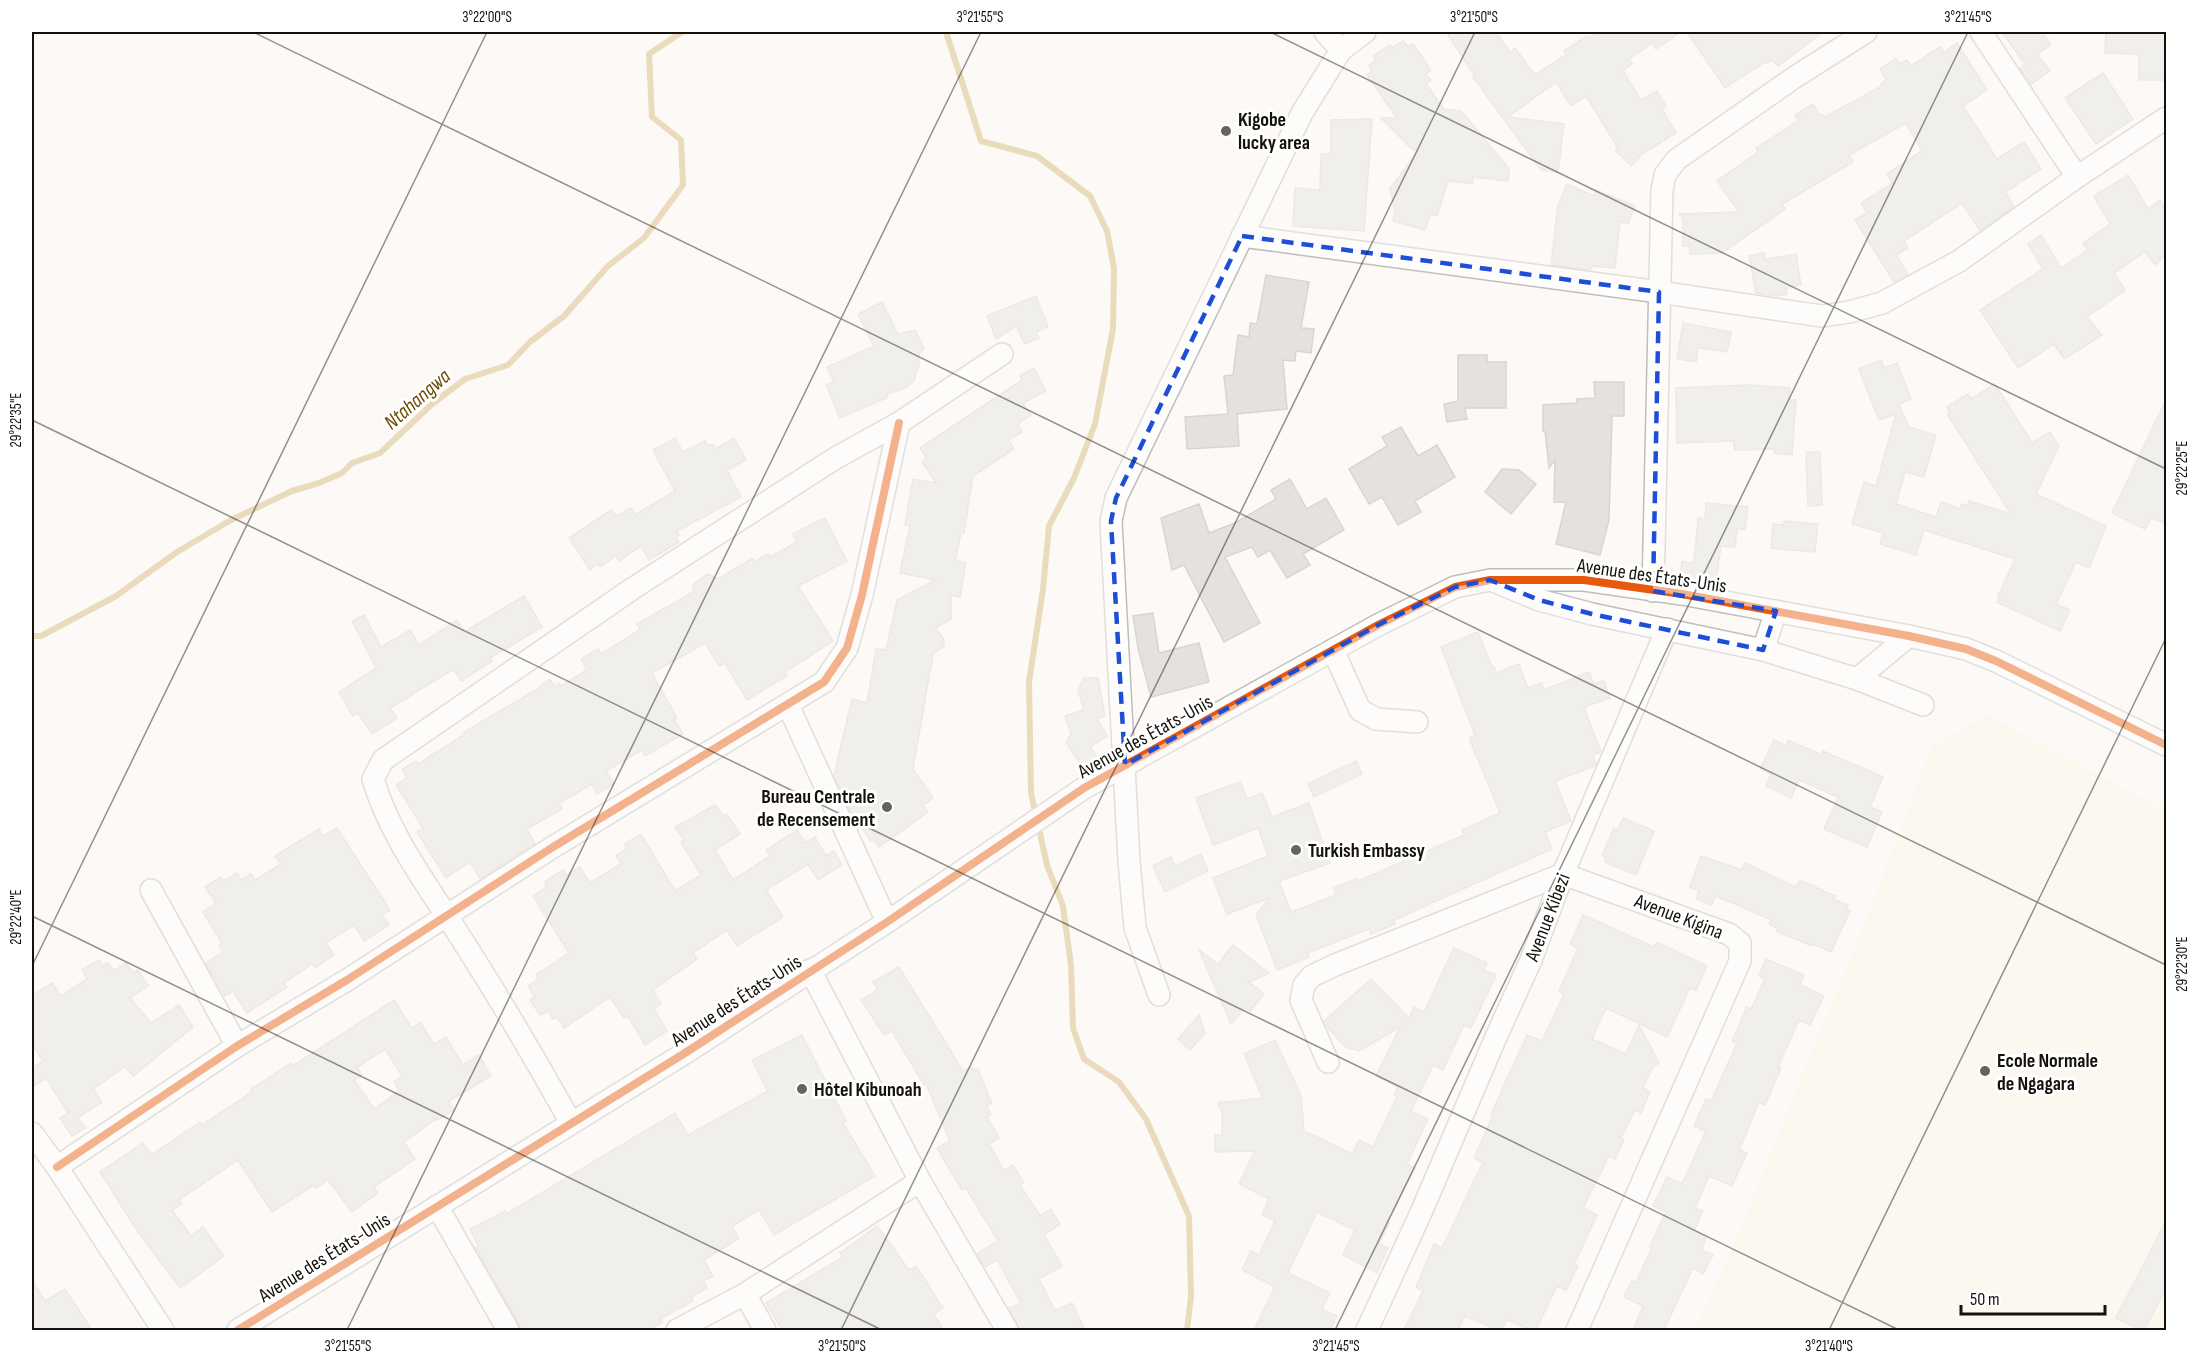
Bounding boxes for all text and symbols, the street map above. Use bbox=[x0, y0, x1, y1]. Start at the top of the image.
text: 3°22'00"S bbox=[462, 8, 512, 27]
text: 3°21'55"S bbox=[956, 8, 1004, 27]
text: 3°21'50"S bbox=[1450, 8, 1498, 27]
text: 3°21'45"S bbox=[1944, 8, 1992, 27]
place label: Kigobe lucky area bbox=[1238, 108, 1310, 155]
marker: Kigobe lucky area bbox=[1219, 124, 1233, 138]
water label: Ntahangwa bbox=[379, 363, 456, 435]
text: 29°22'35"E bbox=[7, 393, 26, 447]
text: 29°22'25"E bbox=[2173, 441, 2192, 495]
street label: Avenue des États-Unis bbox=[1575, 553, 1728, 598]
street label: Avenue des États-Unis bbox=[1073, 690, 1217, 784]
place label: Bureau Centrale de Recensement bbox=[757, 785, 875, 832]
marker: Bureau Centrale de Recensement bbox=[880, 800, 894, 814]
place label: Turkish Embassy bbox=[1308, 839, 1426, 863]
marker: Turkish Embassy bbox=[1289, 843, 1303, 857]
street label: Avenue Kibezi bbox=[1520, 870, 1576, 966]
text: 29°22'40"E bbox=[7, 889, 26, 945]
street label: Avenue Kigina bbox=[1630, 889, 1726, 945]
text: 29°22'30"E bbox=[2173, 936, 2192, 992]
street label: Avenue des États-Unis bbox=[666, 950, 806, 1052]
place label: Ecole Normale de Ngagara bbox=[1997, 1049, 2098, 1096]
marker: Ecole Normale de Ngagara bbox=[1978, 1064, 1992, 1078]
place label: Hôtel Kibunoah bbox=[814, 1078, 922, 1102]
marker: Hôtel Kibunoah bbox=[795, 1082, 809, 1096]
street label: Avenue des États-Unis bbox=[253, 1208, 395, 1308]
scale bar bbox=[1961, 1278, 2105, 1316]
text: 50 m bbox=[1970, 1289, 2000, 1310]
text: 3°21'55"S bbox=[324, 1337, 372, 1356]
text: 3°21'50"S bbox=[818, 1337, 866, 1356]
text: 3°21'45"S bbox=[1312, 1337, 1360, 1356]
text: 3°21'40"S bbox=[1805, 1337, 1853, 1356]

